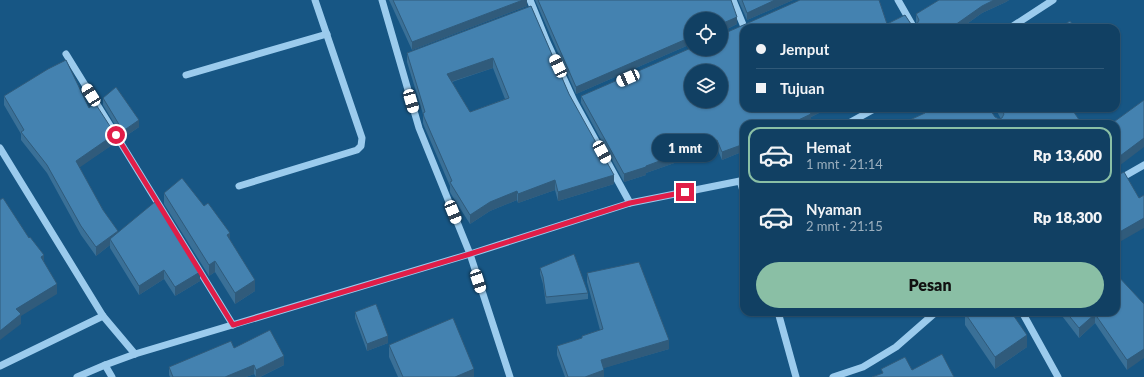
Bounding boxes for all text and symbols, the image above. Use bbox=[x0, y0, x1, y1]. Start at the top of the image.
map controls bbox=[684, 12, 728, 108]
button: locate bbox=[684, 12, 728, 56]
text: Jemput bbox=[780, 40, 829, 58]
car bbox=[547, 53, 569, 79]
button: layers bbox=[684, 64, 728, 108]
car bbox=[615, 68, 641, 88]
text: Tujuan bbox=[780, 79, 824, 97]
car bbox=[80, 82, 102, 108]
car bbox=[402, 88, 420, 114]
route start bbox=[107, 126, 125, 144]
callout: 1 mnt bbox=[652, 134, 718, 162]
icon: car bbox=[758, 137, 794, 173]
text: Hemat bbox=[806, 138, 851, 156]
car bbox=[591, 139, 613, 165]
text: 1 mnt bbox=[668, 140, 702, 156]
text: Rp 13,600 bbox=[1033, 146, 1102, 164]
text: 1 mnt · 21:14 bbox=[806, 156, 883, 172]
route end bbox=[676, 183, 694, 201]
car bbox=[443, 199, 463, 225]
icon: car bbox=[758, 199, 794, 235]
text: Nyaman bbox=[806, 200, 861, 218]
text: Rp 18,300 bbox=[1033, 208, 1102, 226]
text: 2 mnt · 21:15 bbox=[806, 218, 883, 234]
button: Pesan bbox=[756, 262, 1104, 308]
car bbox=[469, 268, 487, 294]

